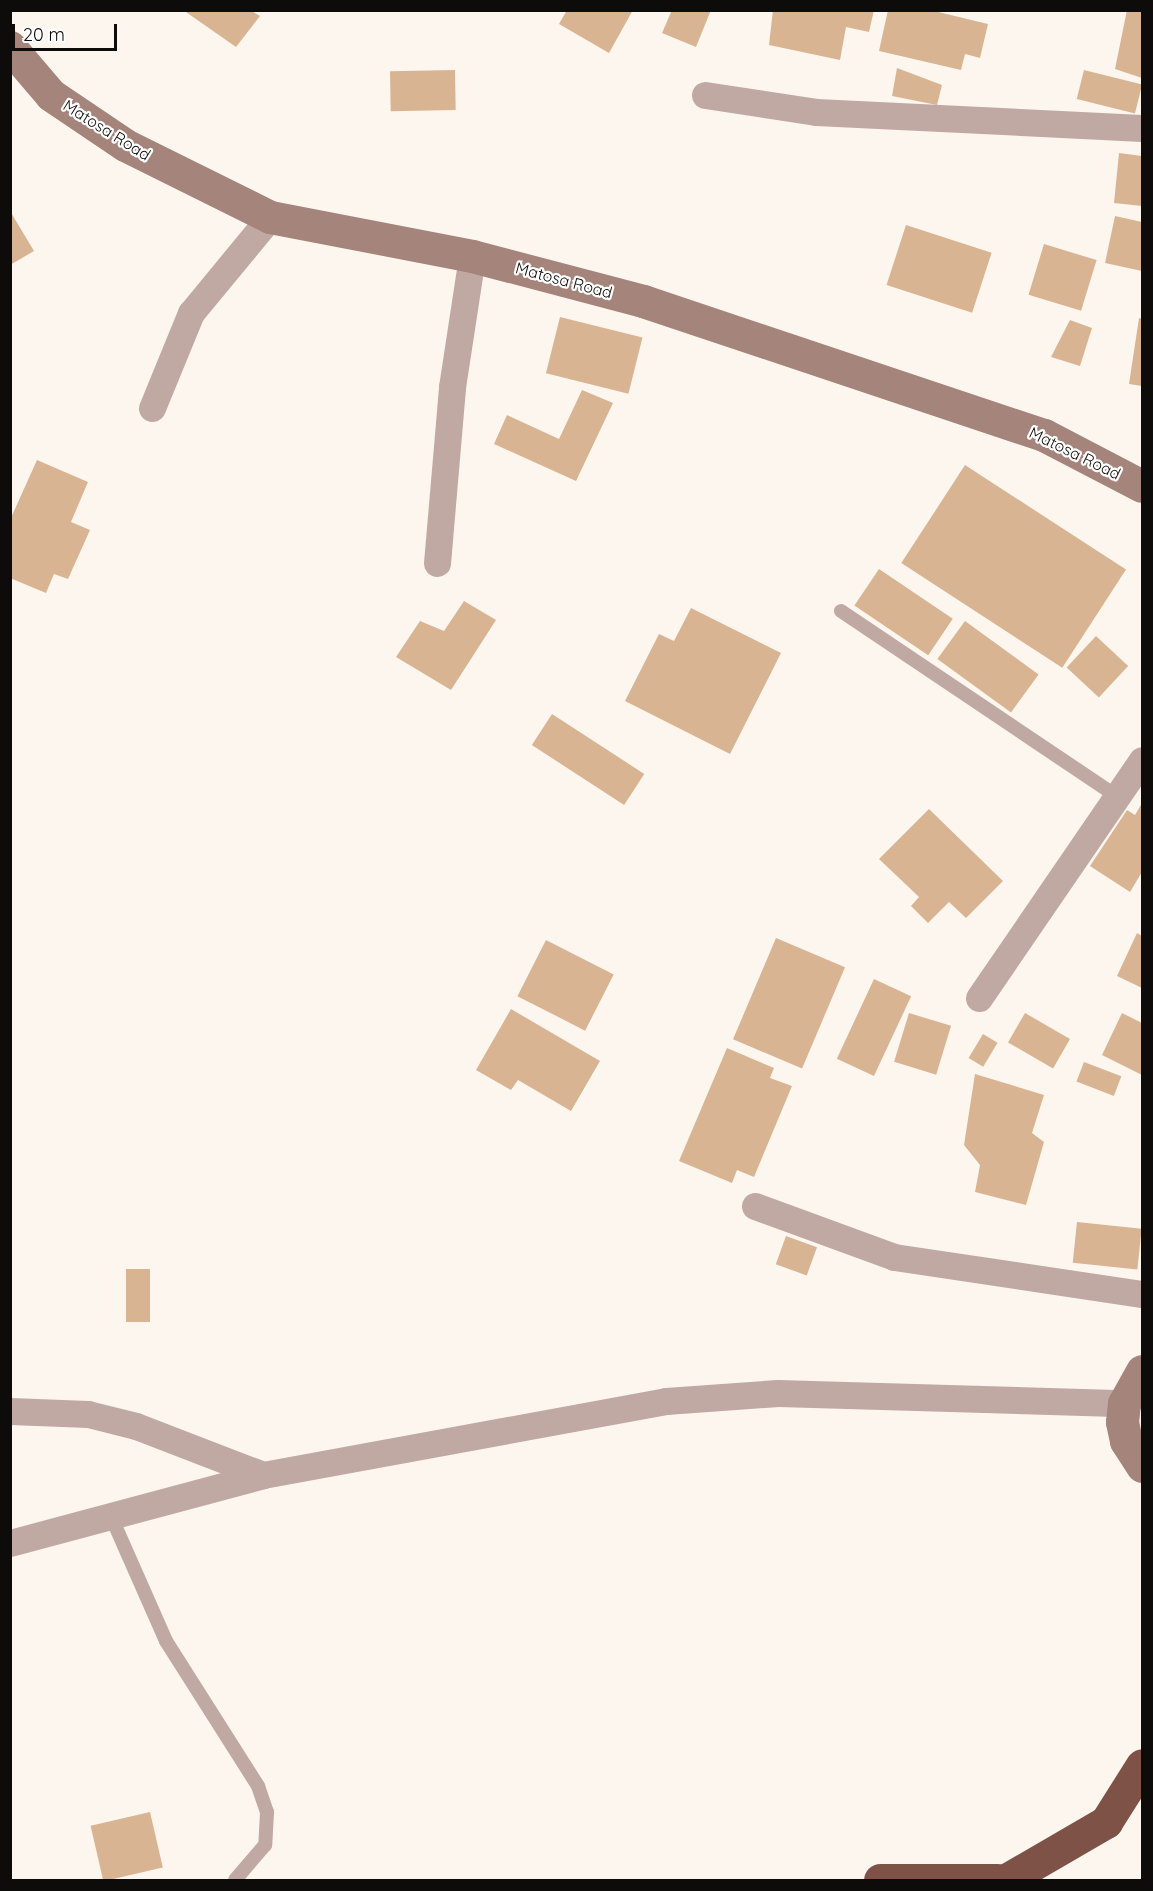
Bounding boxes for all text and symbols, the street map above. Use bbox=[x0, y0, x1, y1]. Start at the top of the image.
scale bar bbox=[15, 12, 120, 50]
text: 20 m bbox=[23, 23, 65, 46]
street label: Matosa Road bbox=[60, 96, 154, 164]
street label: Matosa Road bbox=[514, 258, 614, 302]
street label: Matosa Road bbox=[1026, 423, 1124, 483]

